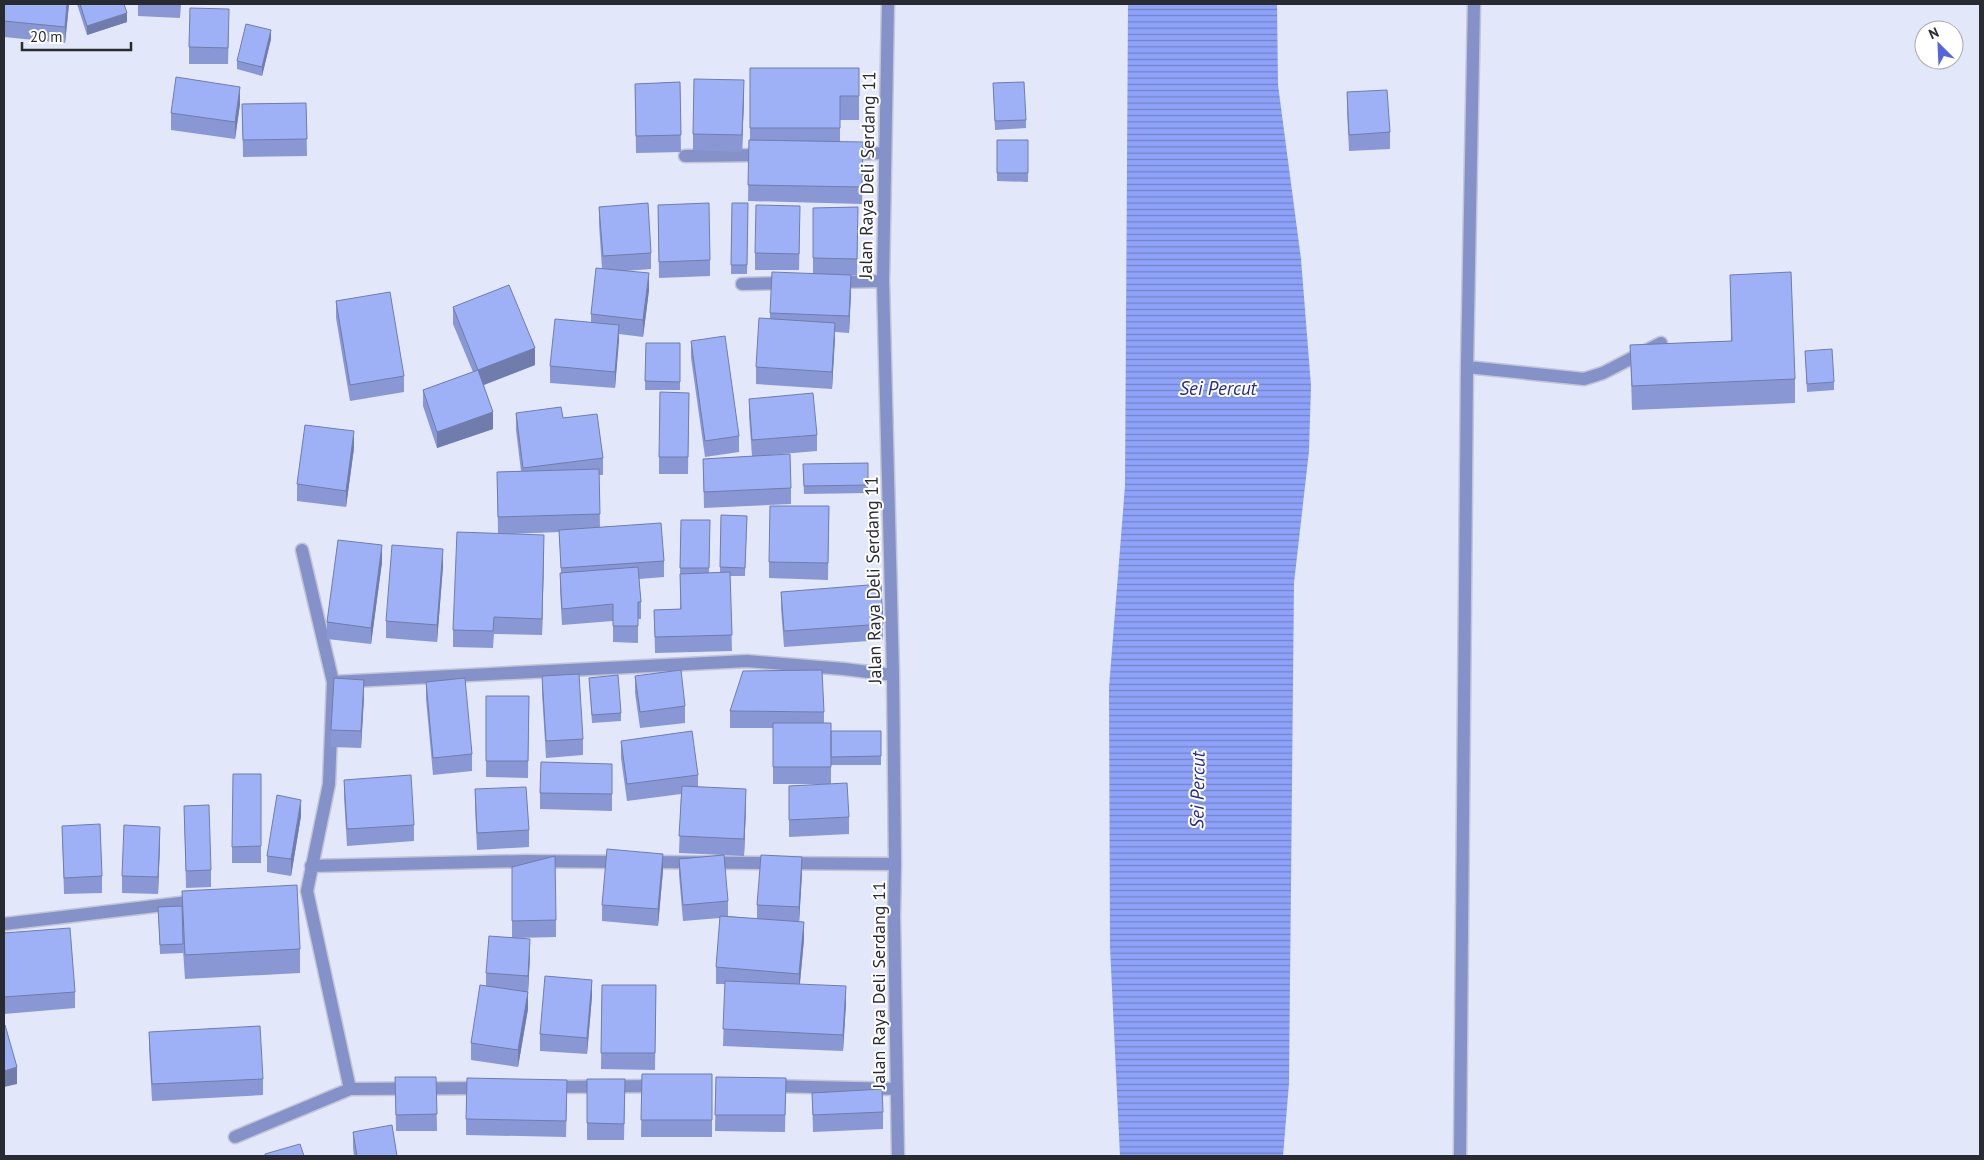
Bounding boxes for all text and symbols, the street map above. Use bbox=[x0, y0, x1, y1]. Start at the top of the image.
scale bar bbox=[22, 20, 131, 52]
north arrow bbox=[1914, 20, 1964, 70]
text: N bbox=[1926, 23, 1942, 43]
text: 20 m bbox=[30, 27, 63, 46]
street label: Jalan Raya Deli Serdang 11 bbox=[854, 71, 880, 280]
water label: Sei Percut bbox=[1179, 376, 1258, 400]
street label: Jalan Raya Deli Serdang 11 bbox=[860, 476, 886, 685]
water label: Sei Percut bbox=[1184, 750, 1210, 829]
street label: Jalan Raya Deli Serdang 11 bbox=[867, 881, 890, 1090]

